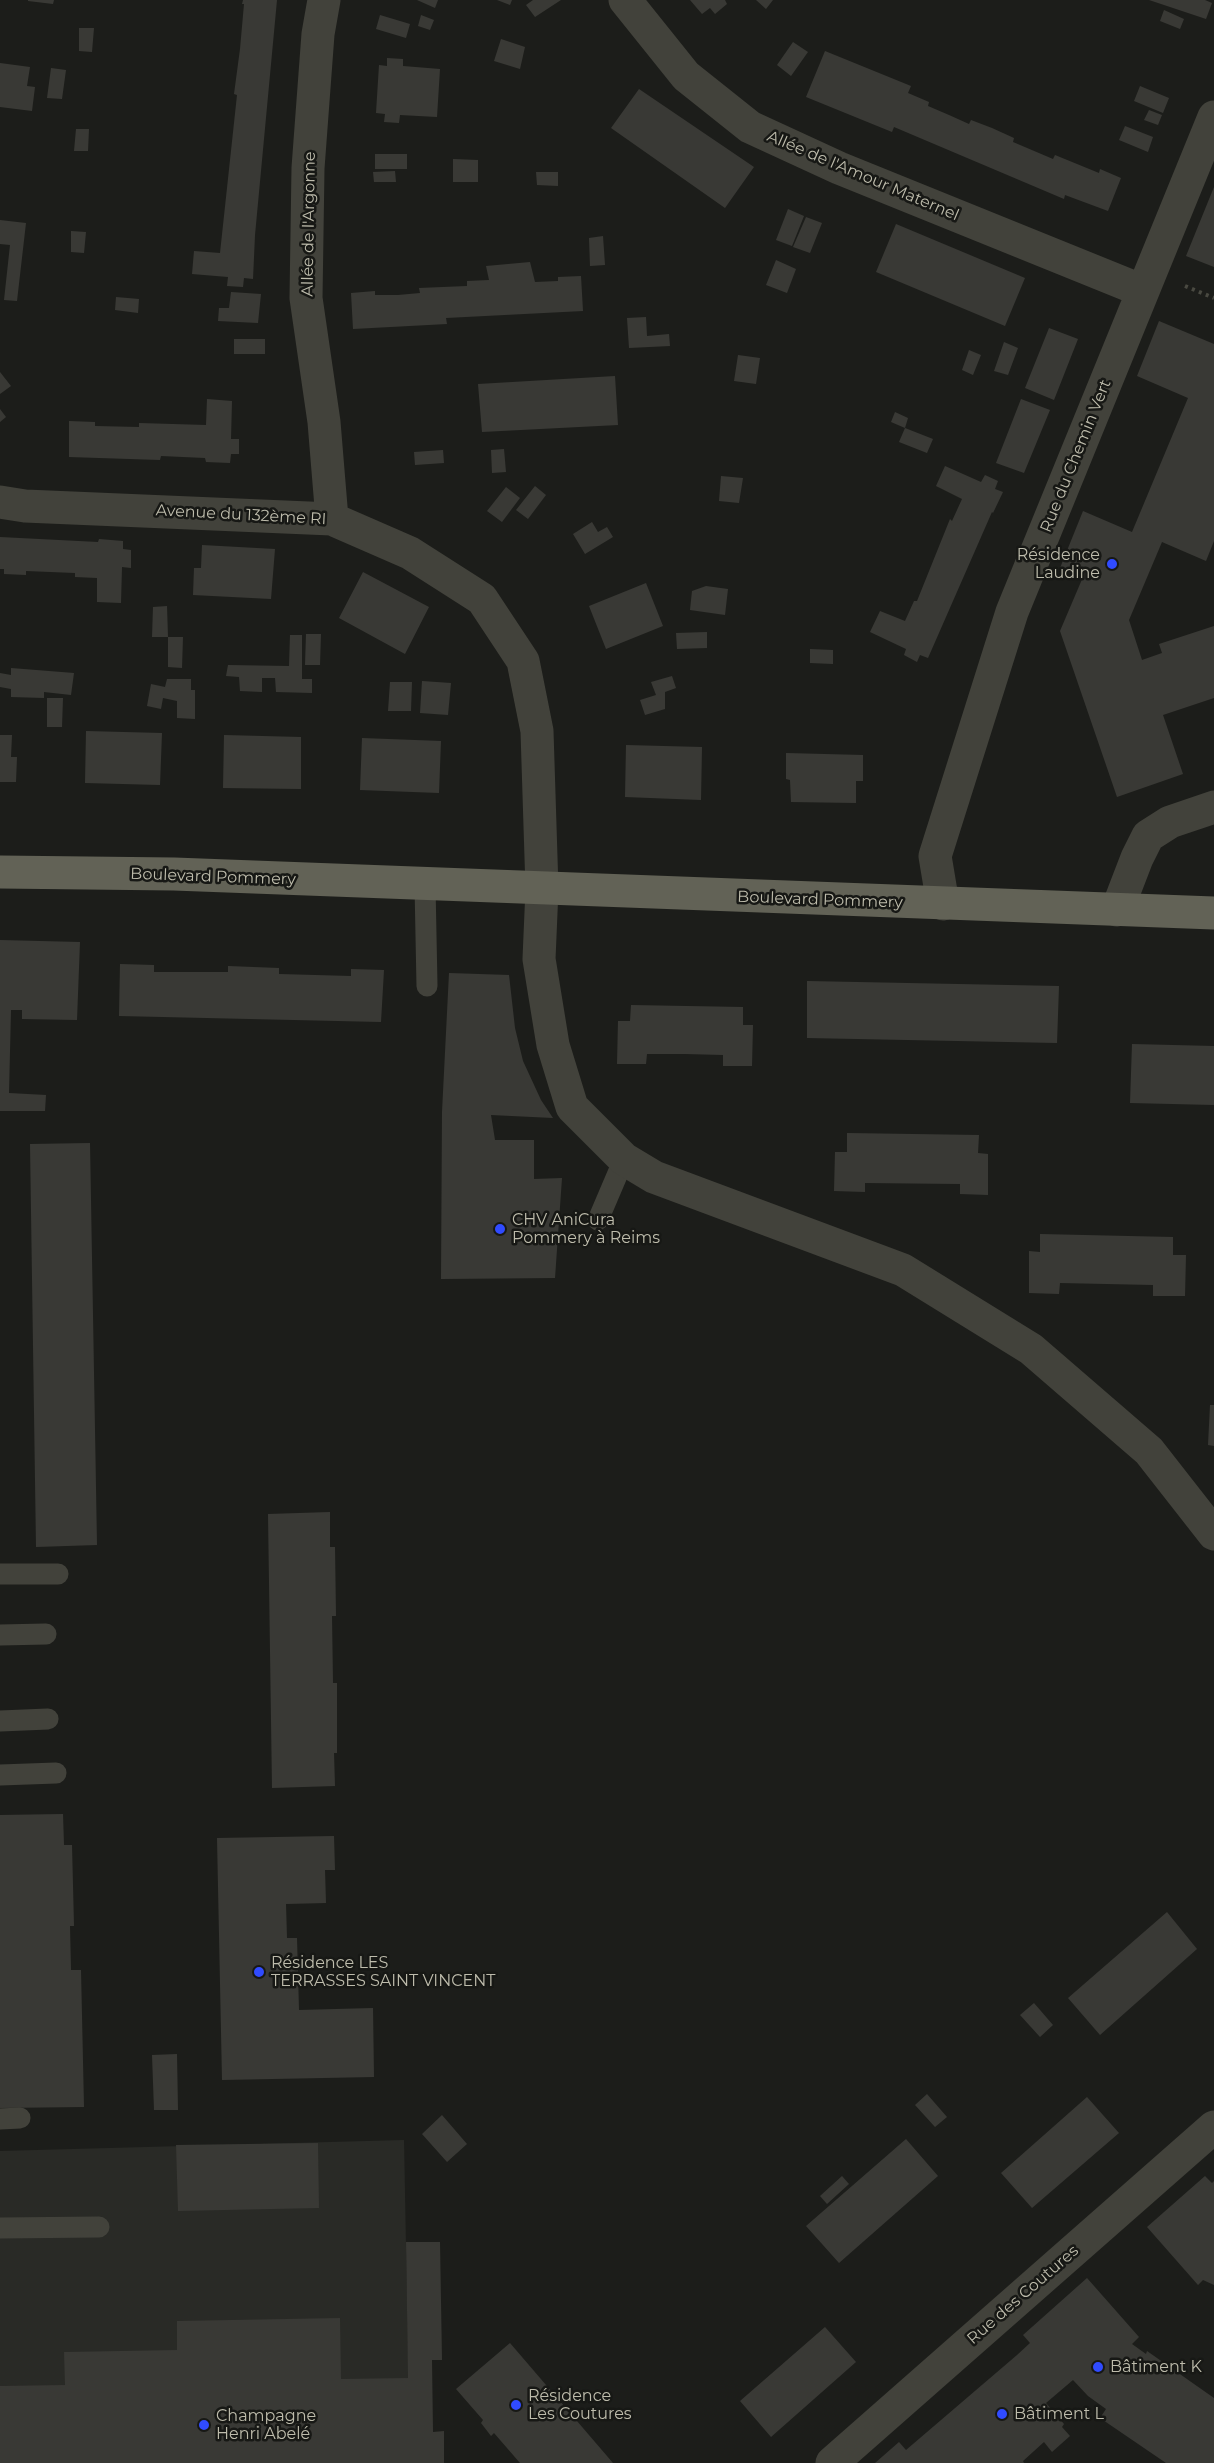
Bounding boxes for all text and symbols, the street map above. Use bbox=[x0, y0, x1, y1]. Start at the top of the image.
street label: Allée de l'Amour Maternel bbox=[764, 127, 962, 225]
street label: Allée de l'Argonne bbox=[298, 151, 320, 297]
street label: Rue du Chemin Vert bbox=[1037, 377, 1115, 535]
street label: Avenue du 132ème RI bbox=[155, 501, 327, 529]
place label: Résidence Laudine bbox=[1017, 545, 1100, 583]
marker: Résidence Laudine bbox=[1105, 557, 1119, 571]
street label: Boulevard Pommery bbox=[130, 865, 296, 889]
street label: Boulevard Pommery bbox=[737, 888, 903, 912]
place label: CHV AniCura Pommery à Reims bbox=[512, 1210, 660, 1248]
marker: CHV AniCura Pommery à Reims bbox=[493, 1222, 507, 1236]
place label: Résidence LES TERRASSES SAINT VINCENT bbox=[271, 1953, 495, 1991]
marker: Résidence LES TERRASSES SAINT VINCENT bbox=[252, 1965, 266, 1979]
street label: Rue des Coutures bbox=[963, 2241, 1083, 2349]
place label: Bâtiment K bbox=[1110, 2357, 1202, 2377]
marker: Bâtiment K bbox=[1091, 2360, 1105, 2374]
place label: Résidence Les Coutures bbox=[528, 2386, 632, 2424]
marker: Résidence Les Coutures bbox=[509, 2398, 523, 2412]
place label: Bâtiment L bbox=[1014, 2404, 1104, 2424]
place label: Champagne Henri Abelé bbox=[216, 2406, 316, 2444]
marker: Bâtiment L bbox=[995, 2407, 1009, 2421]
marker: Champagne Henri Abelé bbox=[197, 2418, 211, 2432]

